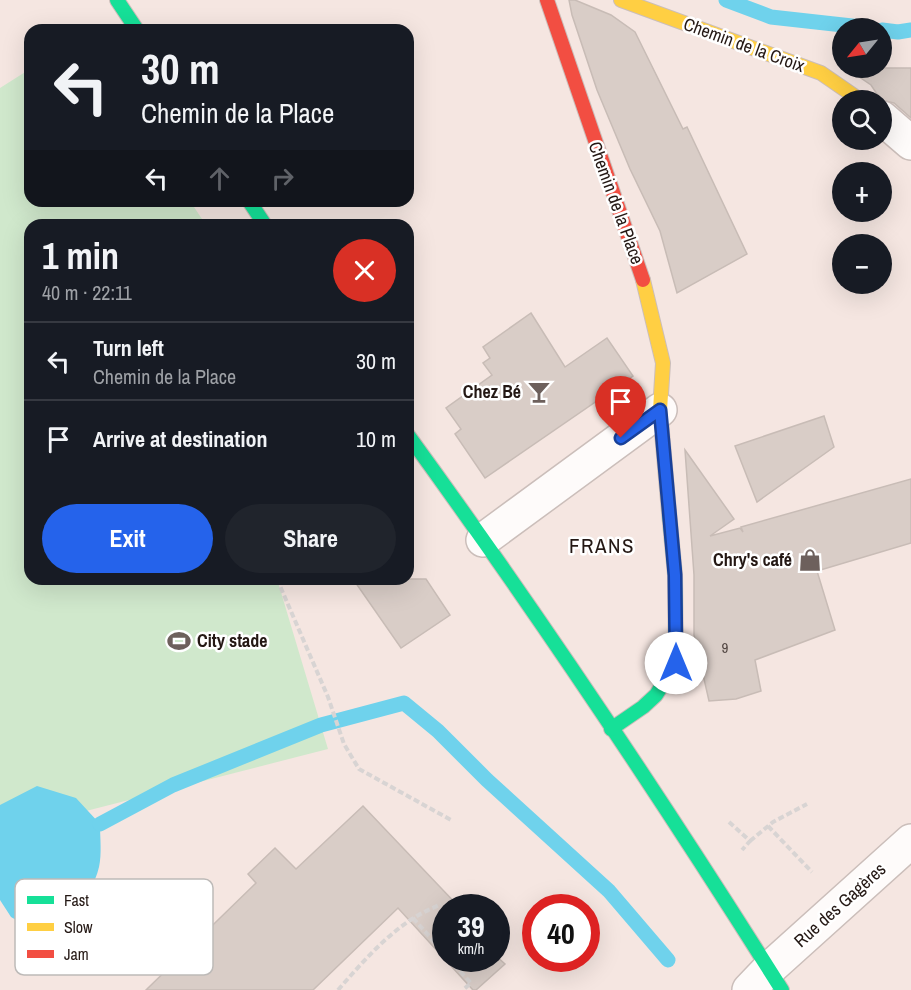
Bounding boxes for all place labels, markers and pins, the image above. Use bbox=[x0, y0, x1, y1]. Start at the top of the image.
pin bbox=[595, 376, 646, 438]
place label: Chez Bé bbox=[463, 379, 521, 404]
bar icon: Chez Bé bbox=[526, 379, 552, 405]
place label: Chry's café bbox=[713, 547, 792, 572]
shop icon: Chry's café bbox=[797, 547, 823, 573]
sports icon: City stade bbox=[166, 628, 192, 654]
place label: City stade bbox=[197, 628, 268, 653]

